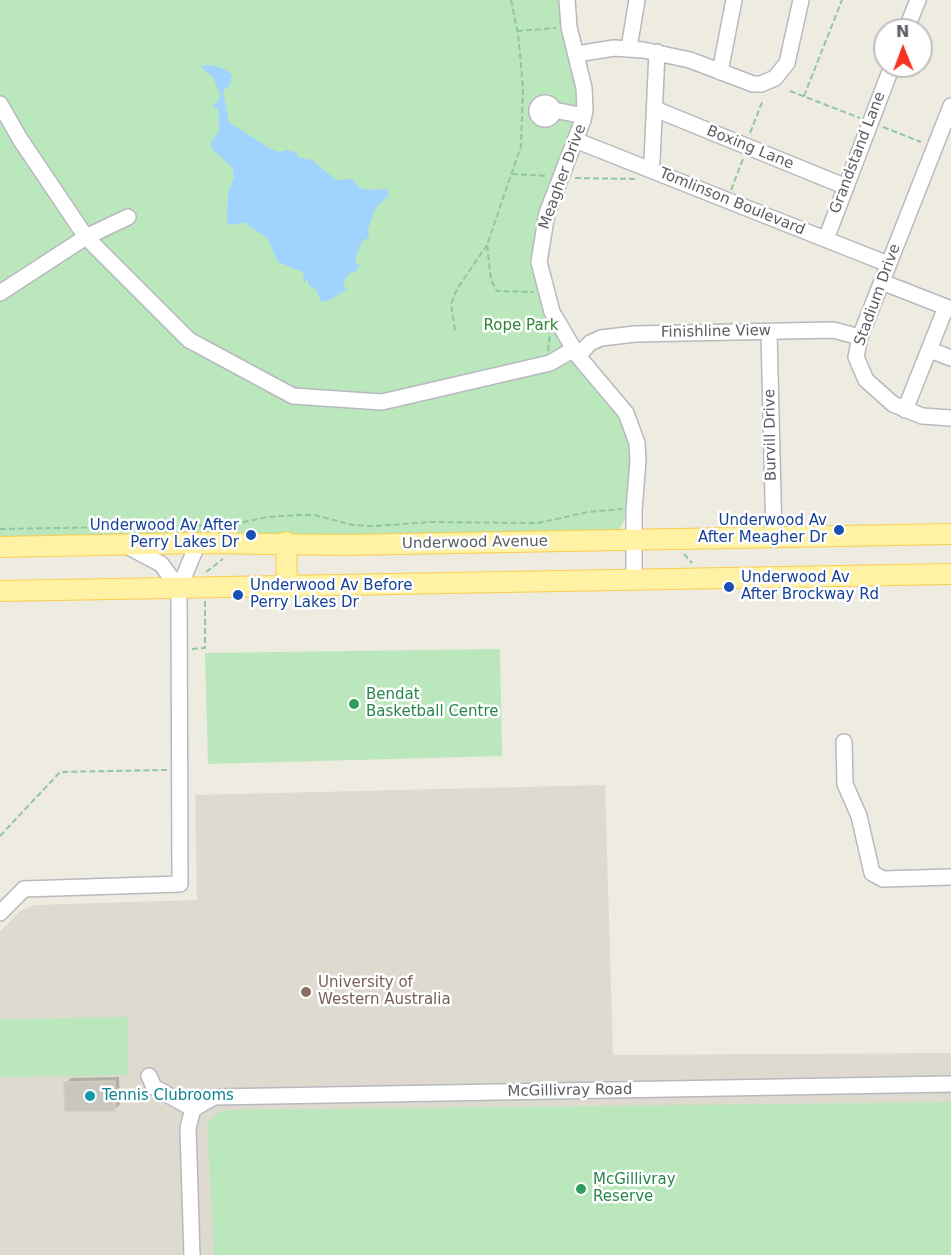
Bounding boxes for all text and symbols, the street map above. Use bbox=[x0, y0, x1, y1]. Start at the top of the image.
north arrow bbox=[873, 18, 933, 78]
text: N bbox=[896, 22, 910, 41]
street label: Grandstand Lane bbox=[826, 90, 890, 216]
street label: Meagher Drive bbox=[536, 122, 590, 232]
street label: Boxing Lane bbox=[704, 122, 796, 174]
street label: Tomlinson Boulevard bbox=[657, 165, 807, 239]
street label: Stadium Drive bbox=[851, 242, 905, 348]
park label: Rope Park bbox=[484, 317, 558, 335]
street label: Finishline View bbox=[661, 322, 771, 342]
street label: Burvill Drive bbox=[761, 389, 781, 481]
place label: Underwood Av After Meagher Dr bbox=[698, 512, 827, 547]
place label: Underwood Av After Perry Lakes Dr bbox=[90, 517, 239, 552]
marker: Underwood Av After Meagher Dr bbox=[832, 523, 846, 537]
marker: Underwood Av After Perry Lakes Dr bbox=[244, 528, 258, 542]
street label: Underwood Avenue bbox=[402, 533, 548, 553]
place label: Underwood Av After Brockway Rd bbox=[741, 569, 879, 604]
place label: Underwood Av Before Perry Lakes Dr bbox=[250, 577, 412, 612]
marker: Underwood Av After Brockway Rd bbox=[722, 580, 736, 594]
marker: Underwood Av Before Perry Lakes Dr bbox=[231, 588, 245, 602]
place label: Bendat Basketball Centre bbox=[366, 686, 499, 721]
marker: Bendat Basketball Centre bbox=[347, 697, 361, 711]
place label: University of Western Australia bbox=[318, 974, 451, 1009]
marker: University of Western Australia bbox=[299, 985, 313, 999]
street label: McGillivray Road bbox=[507, 1081, 633, 1101]
place label: Tennis Clubrooms bbox=[102, 1087, 234, 1105]
marker: Tennis Clubrooms bbox=[83, 1089, 97, 1103]
place label: McGillivray Reserve bbox=[593, 1171, 676, 1206]
marker: McGillivray Reserve bbox=[574, 1182, 588, 1196]

